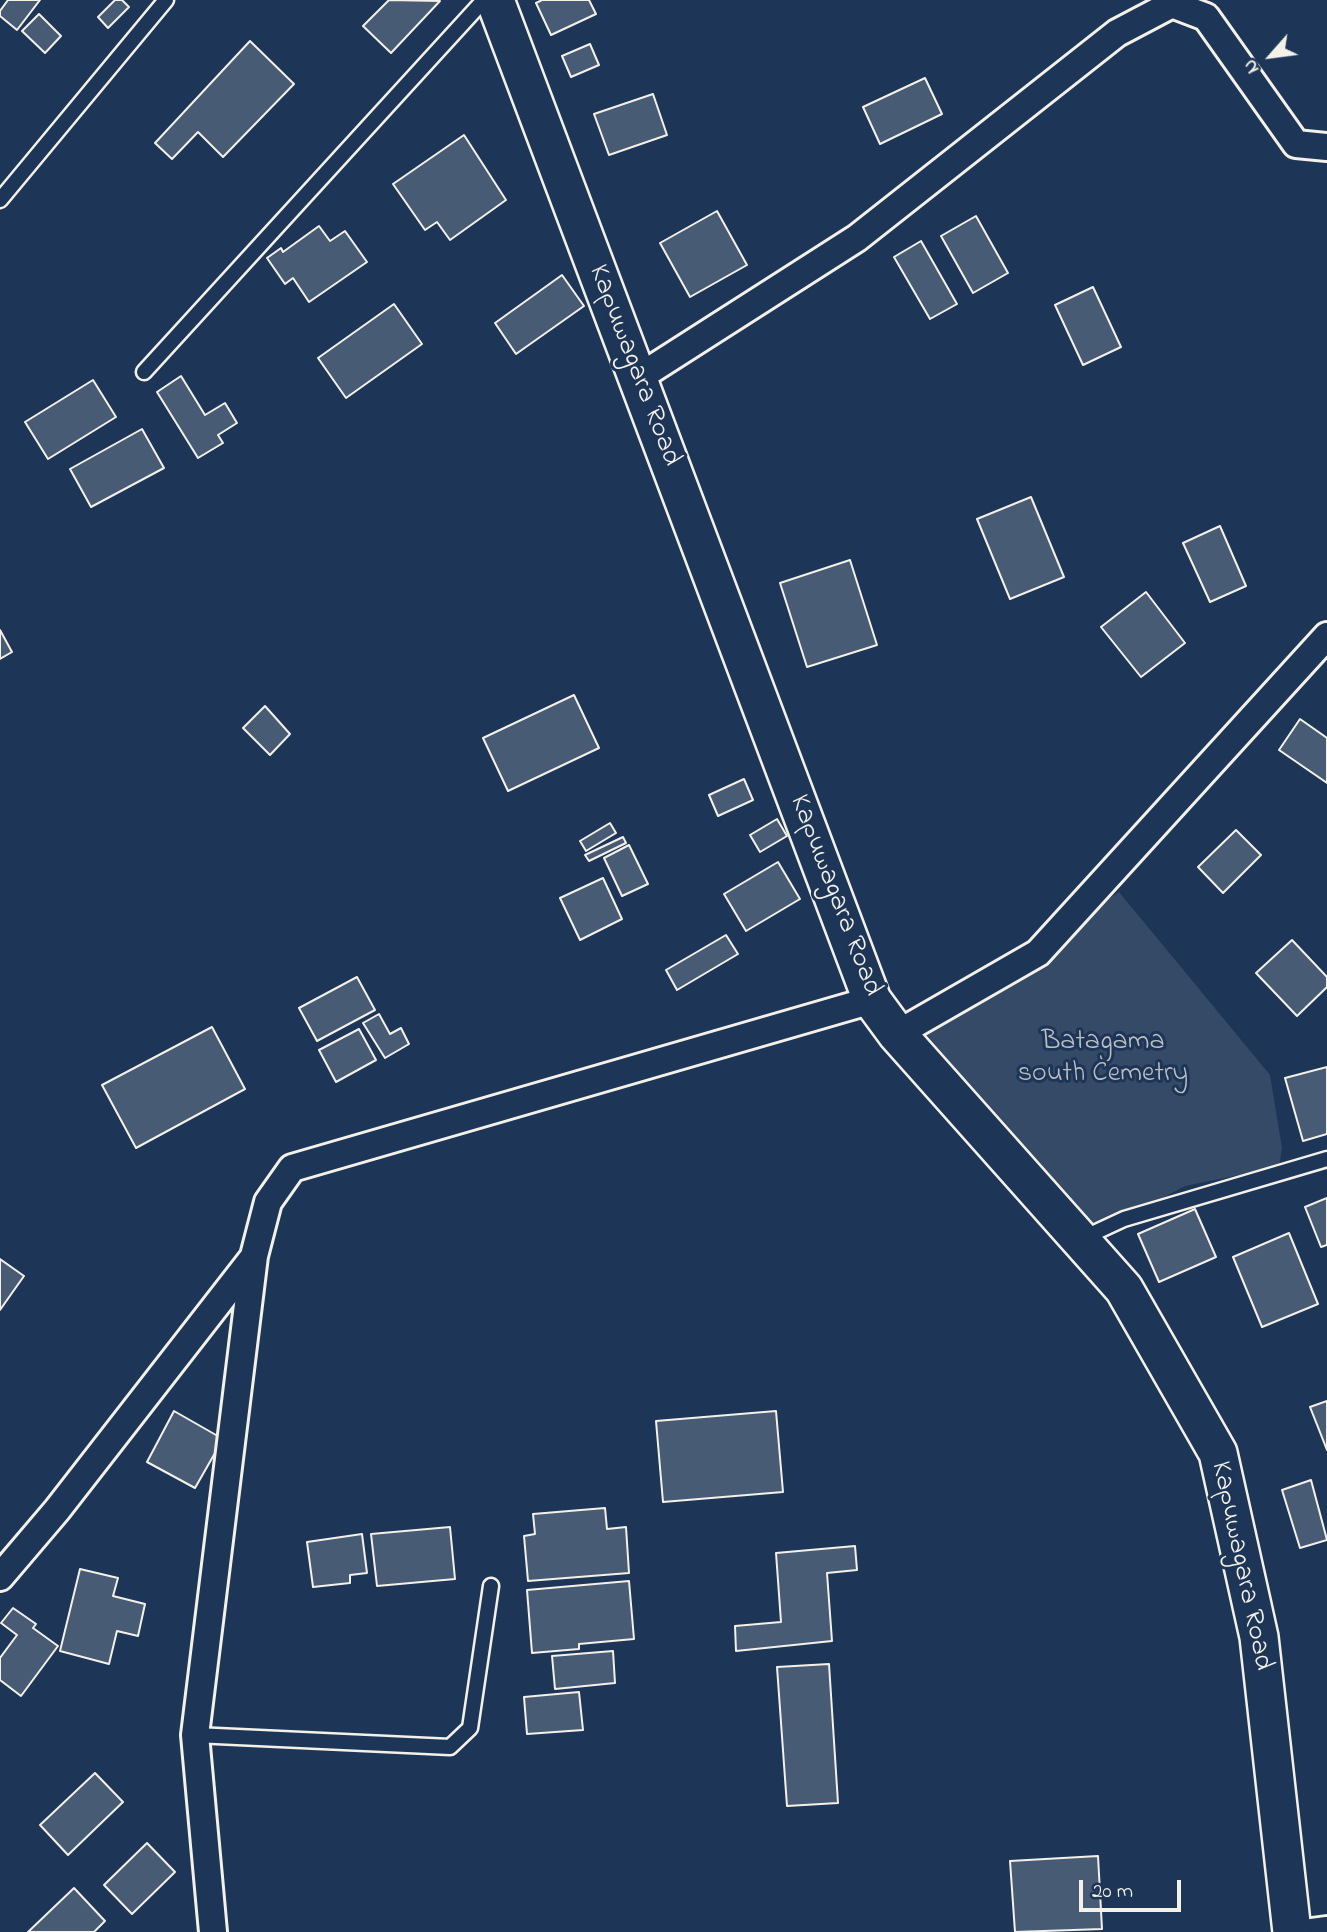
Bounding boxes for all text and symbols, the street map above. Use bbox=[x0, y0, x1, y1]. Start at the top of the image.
north arrow bbox=[1236, 21, 1306, 91]
text: N bbox=[1237, 54, 1267, 78]
street label: Kapuwagara Road bbox=[579, 261, 687, 471]
street label: Kapuwagara Road bbox=[780, 791, 888, 1001]
park label: Batagama south Cemetry bbox=[1018, 1026, 1188, 1092]
street label: Kapuwagara Road bbox=[1201, 1458, 1279, 1674]
scale bar bbox=[1082, 1866, 1184, 1910]
text: 20 m bbox=[1092, 1877, 1133, 1907]

